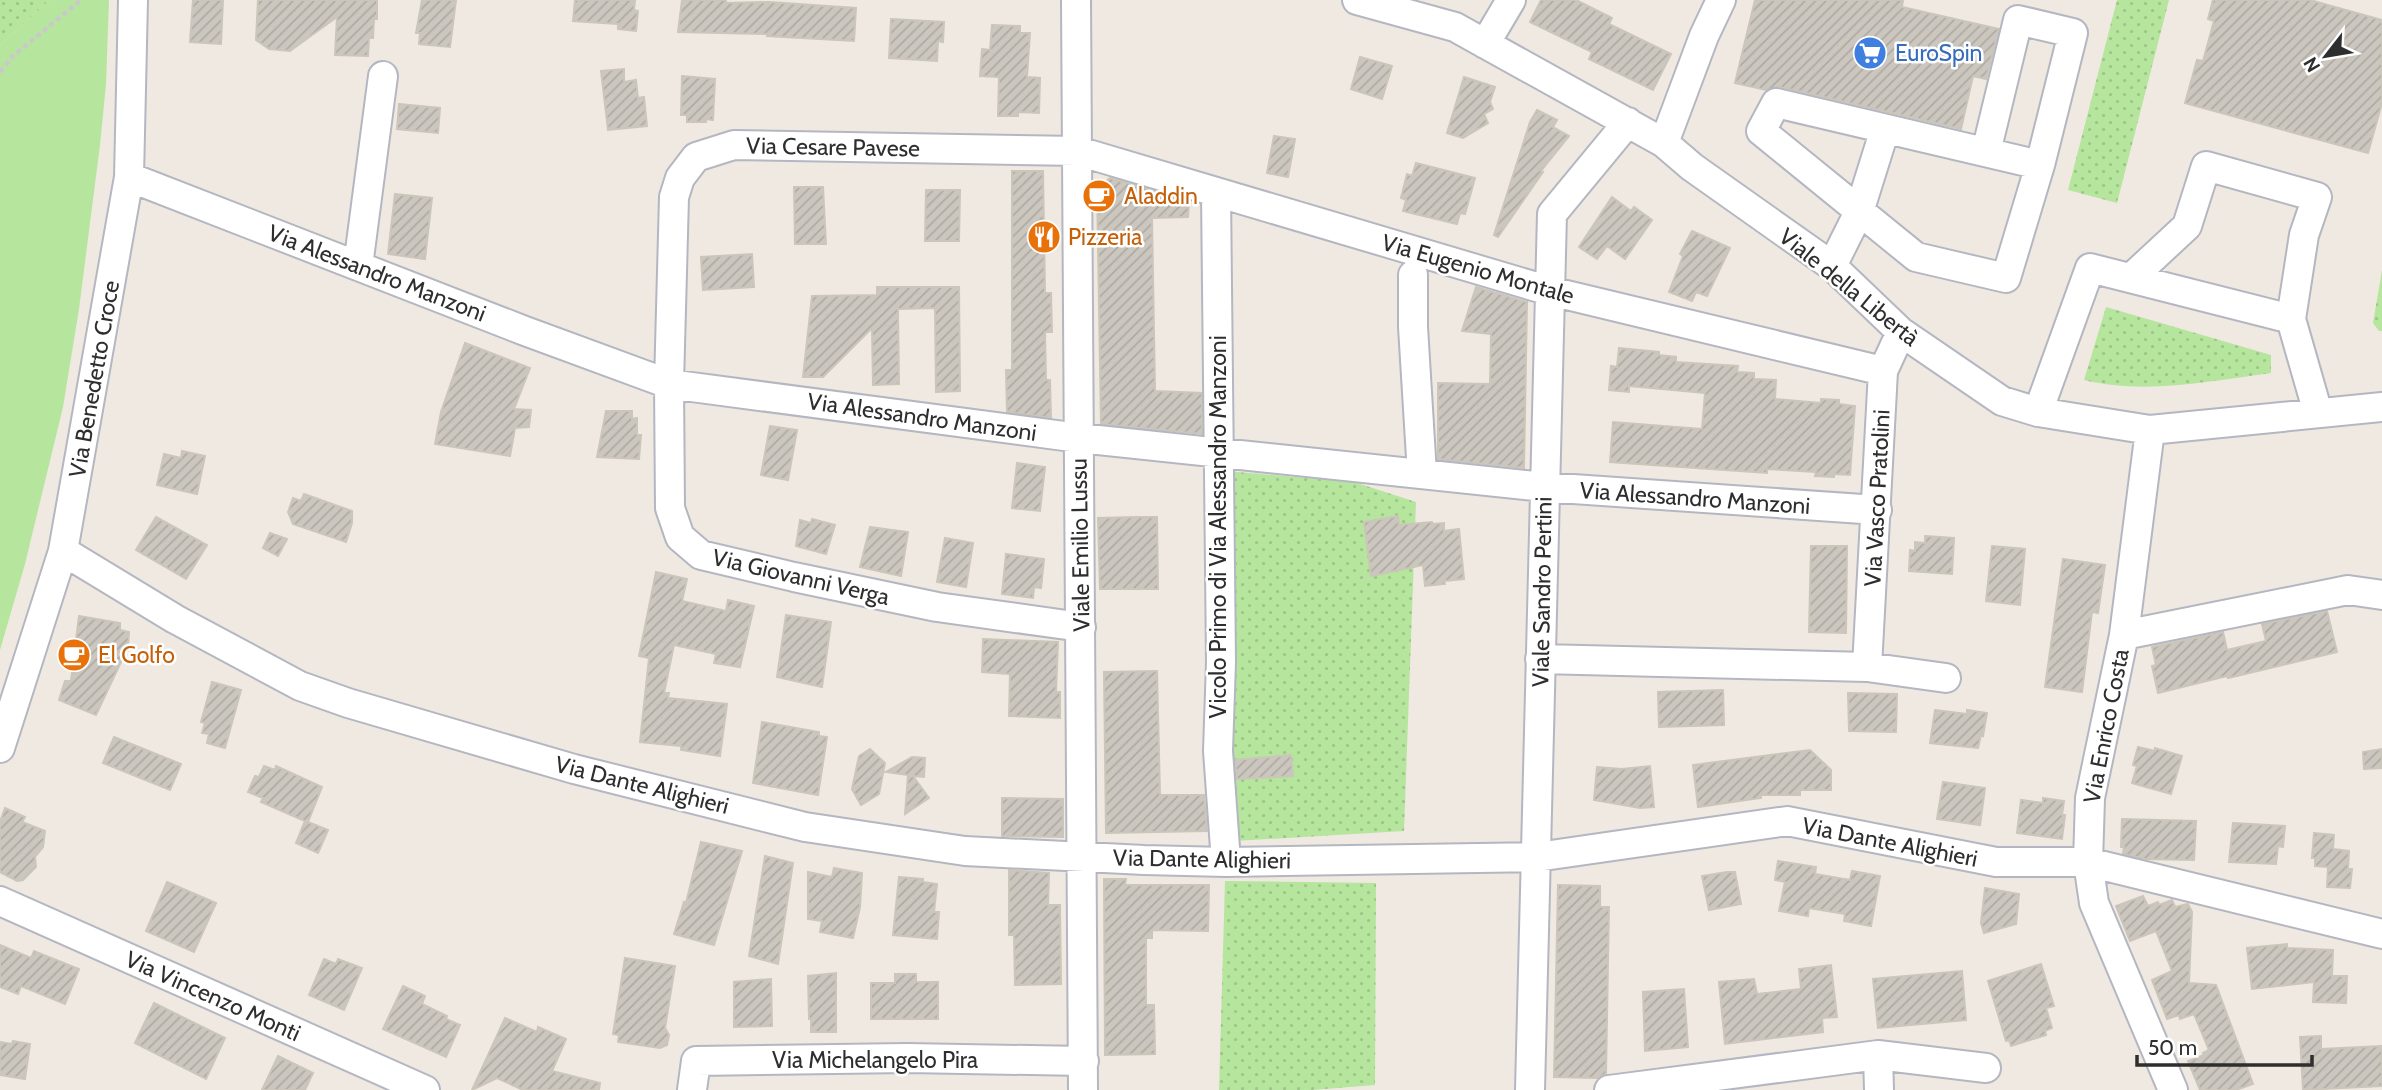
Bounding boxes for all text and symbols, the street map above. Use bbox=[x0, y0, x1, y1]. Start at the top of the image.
north arrow bbox=[2291, 21, 2361, 91]
supermarket icon: EuroSpin bbox=[1851, 34, 1889, 72]
place label: EuroSpin bbox=[1895, 39, 1982, 67]
text: N bbox=[2299, 53, 2325, 76]
street label: Via Cesare Pavese bbox=[746, 131, 920, 163]
cafe icon: Aladdin bbox=[1080, 177, 1118, 215]
place label: Aladdin bbox=[1124, 182, 1198, 210]
restaurant icon: Pizzeria bbox=[1025, 218, 1063, 256]
street label: Via Alessandro Manzoni bbox=[264, 219, 490, 327]
street label: Viale della Libertà bbox=[1773, 222, 1925, 352]
place label: Pizzeria bbox=[1068, 223, 1142, 251]
street label: Via Eugenio Montale bbox=[1379, 228, 1578, 310]
street label: Via Benedetto Croce bbox=[63, 278, 125, 480]
street label: Vicolo Primo di Via Alessandro Manzoni bbox=[1204, 335, 1232, 719]
street label: Via Alessandro Manzoni bbox=[806, 387, 1038, 447]
street label: Via Vasco Pratolini bbox=[1858, 409, 1896, 587]
street label: Viale Emilio Lussu bbox=[1064, 458, 1096, 632]
street label: Via Alessandro Manzoni bbox=[1579, 476, 1811, 520]
street label: Viale Sandro Pertini bbox=[1526, 497, 1558, 687]
street label: Via Giovanni Verga bbox=[710, 543, 892, 611]
cafe icon: El Golfo bbox=[55, 636, 93, 674]
place label: El Golfo bbox=[98, 641, 175, 669]
street label: Via Enrico Costa bbox=[2077, 646, 2135, 806]
street label: Via Dante Alighieri bbox=[552, 750, 732, 820]
street label: Via Dante Alighieri bbox=[1800, 811, 1980, 873]
street label: Via Dante Alighieri bbox=[1113, 843, 1291, 875]
street label: Via Vincenzo Monti bbox=[121, 945, 305, 1047]
scale bar bbox=[2137, 1024, 2312, 1068]
text: 50 m bbox=[2148, 1035, 2197, 1060]
street label: Via Michelangelo Pira bbox=[772, 1046, 978, 1074]

